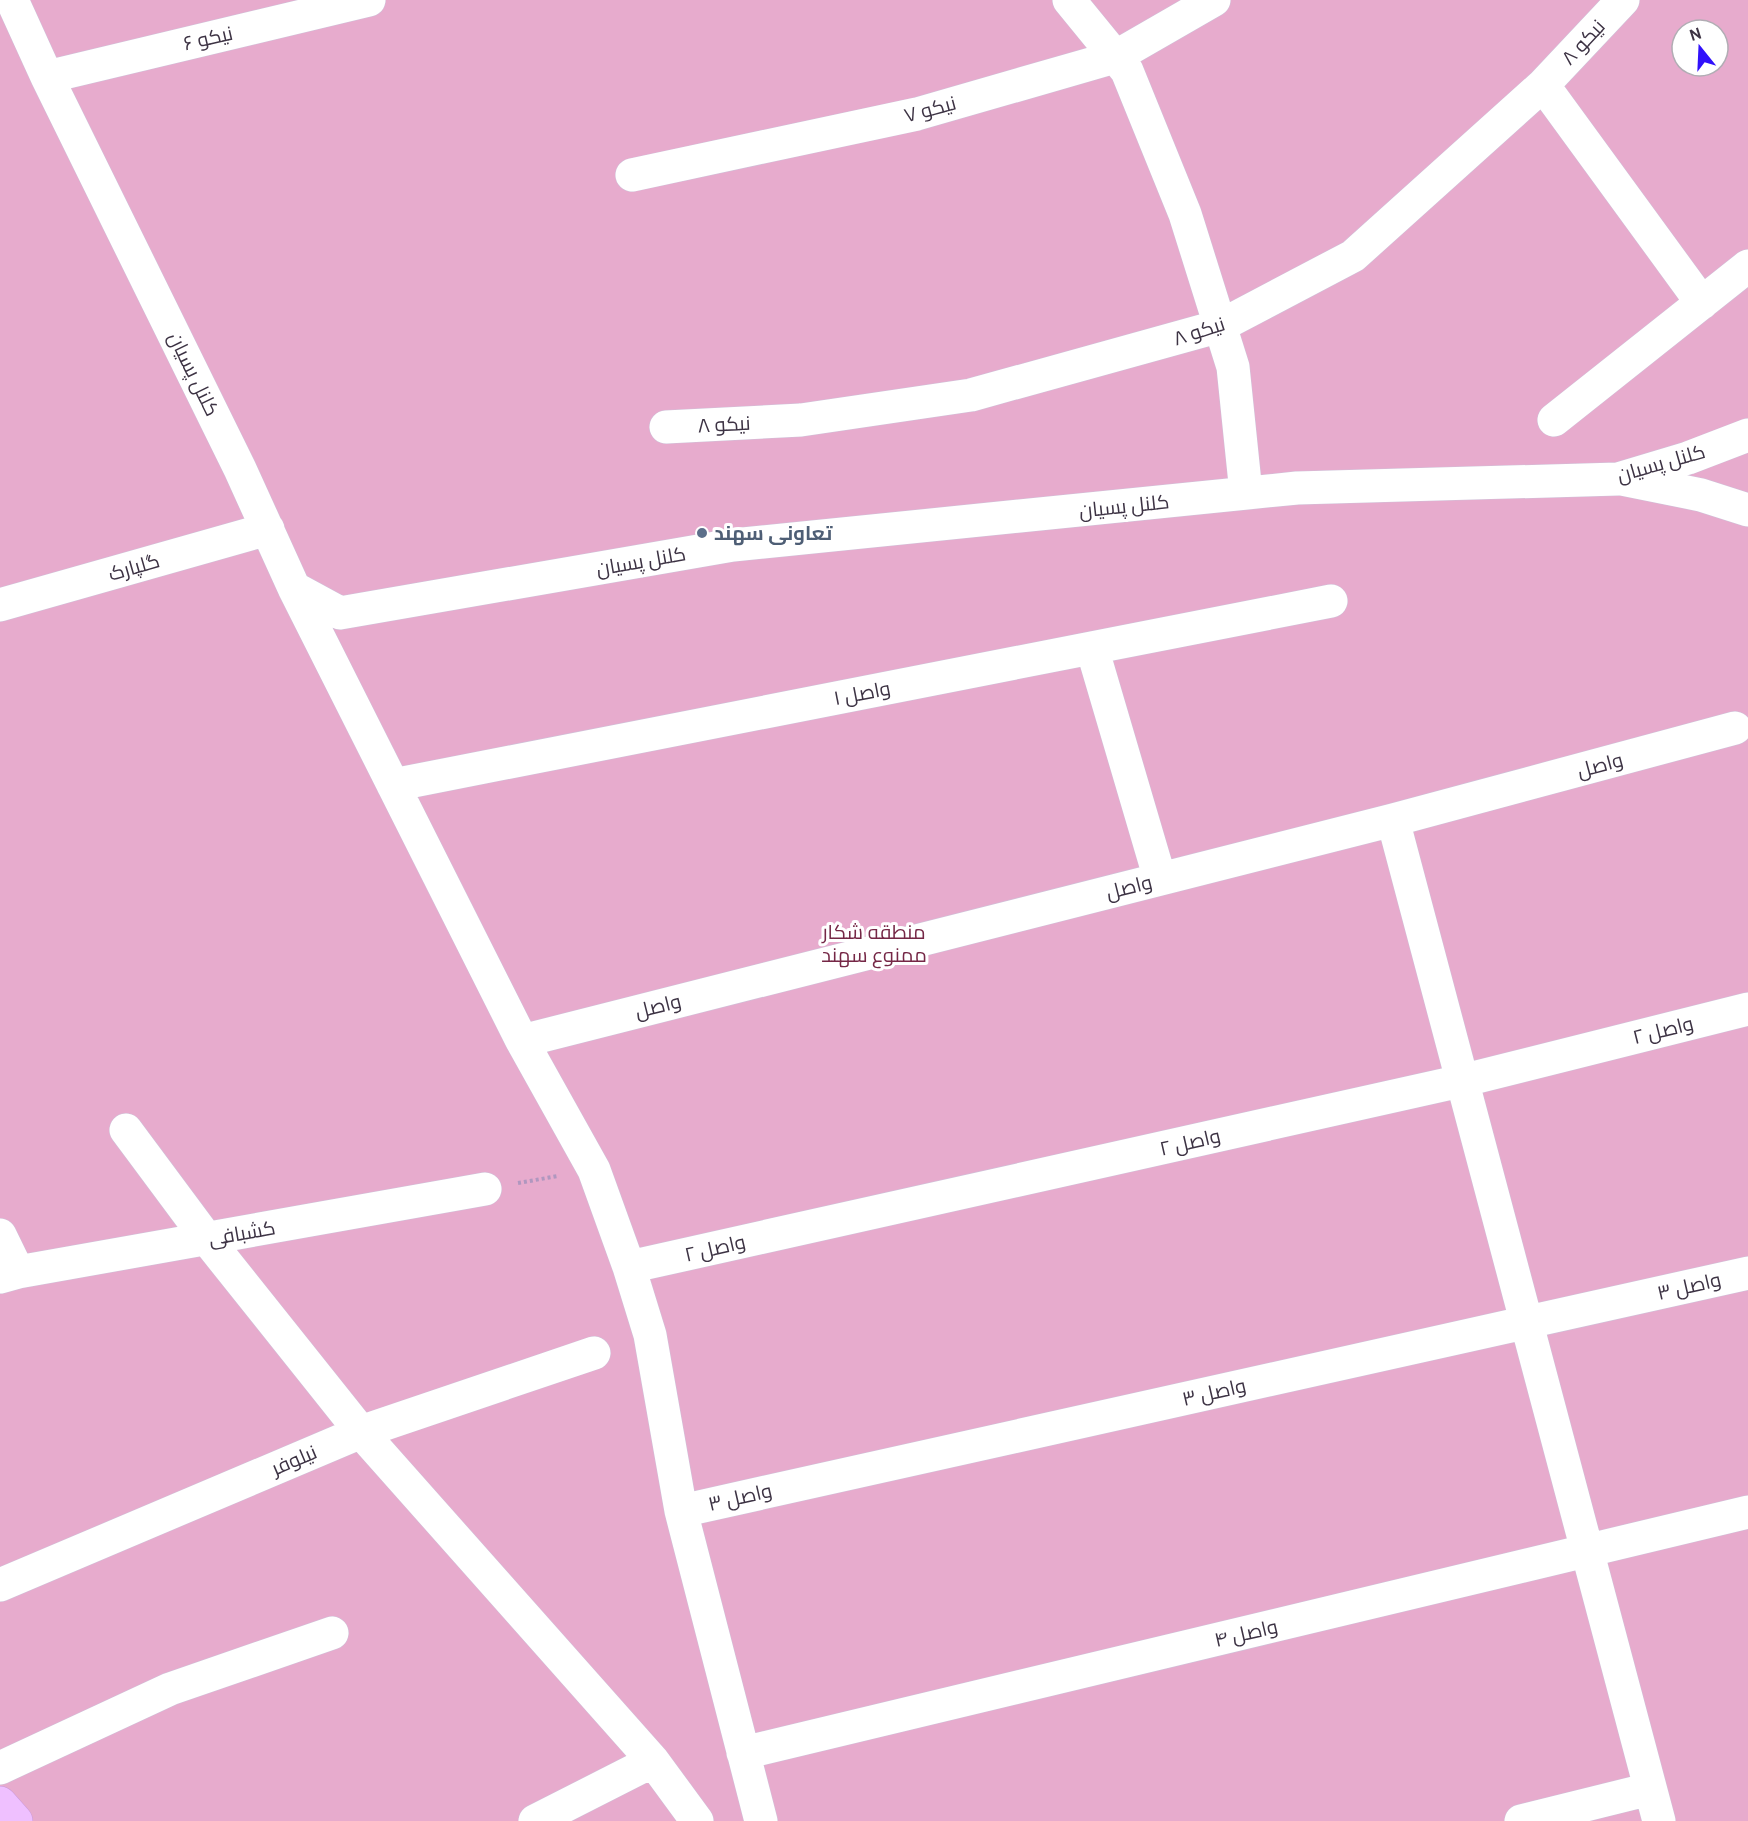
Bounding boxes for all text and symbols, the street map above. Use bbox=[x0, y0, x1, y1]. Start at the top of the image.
street label: نیکو ۸ bbox=[1556, 14, 1610, 70]
north arrow bbox=[1670, 18, 1730, 78]
street label: نیکو ۶ bbox=[181, 21, 235, 55]
text: N bbox=[1687, 23, 1704, 45]
street label: نیکو ۷ bbox=[901, 91, 959, 127]
street label: نیکو ۸ bbox=[1170, 311, 1228, 351]
street label: کلنل پسیان bbox=[162, 328, 225, 420]
street label: نیکو ۸ bbox=[697, 411, 751, 437]
street label: کلنل پسیان bbox=[1614, 439, 1708, 488]
street label: کلنل پسیان bbox=[1078, 489, 1170, 524]
place label: تعاونی سهند bbox=[714, 521, 833, 546]
marker: تعاونی سهند bbox=[695, 526, 709, 540]
street label: کلنل پسیان bbox=[594, 541, 688, 582]
street label: گلپارک bbox=[106, 548, 163, 587]
street label: واصل ۱ bbox=[832, 676, 893, 711]
street label: واصل bbox=[1574, 747, 1626, 784]
street label: واصل bbox=[1103, 870, 1155, 905]
park label: منطقه شکار ممنوع سهند bbox=[821, 920, 927, 969]
street label: واصل bbox=[632, 989, 684, 1024]
street label: واصل ۲ bbox=[1630, 1011, 1696, 1050]
street label: واصل ۲ bbox=[1157, 1123, 1223, 1162]
street label: کشبافی bbox=[207, 1215, 277, 1252]
street label: واصل ۲ bbox=[682, 1229, 748, 1268]
street label: واصل ۳ bbox=[1655, 1267, 1723, 1306]
street label: واصل ۳ bbox=[1180, 1373, 1248, 1412]
street label: نیلوفر bbox=[267, 1440, 320, 1481]
street label: واصل ۳ bbox=[706, 1478, 774, 1517]
street label: واصل ۴ bbox=[1212, 1614, 1280, 1653]

